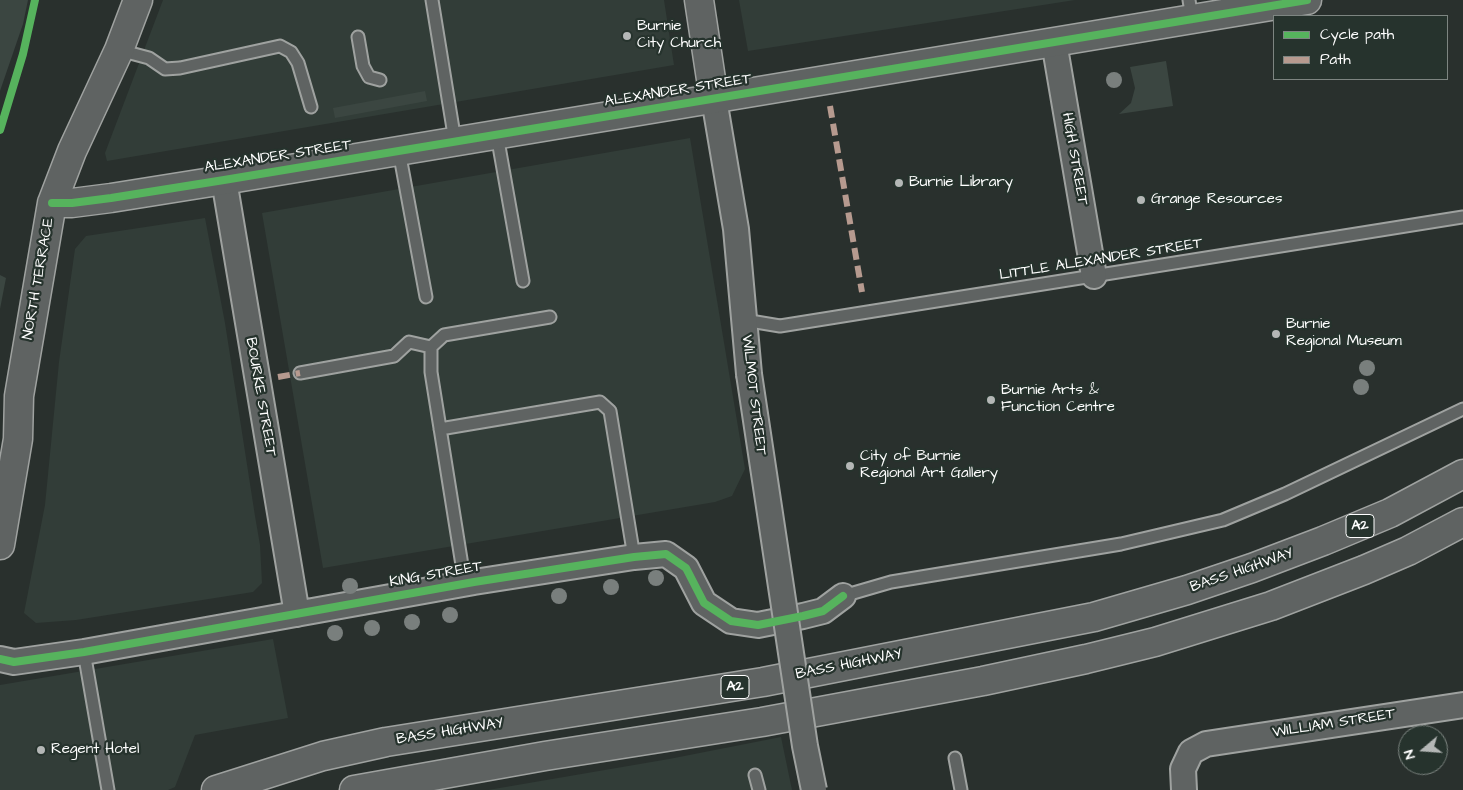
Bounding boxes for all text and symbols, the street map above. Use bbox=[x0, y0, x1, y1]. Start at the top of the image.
legend bbox=[1273, 15, 1448, 80]
place label: Burnie City Church bbox=[637, 18, 721, 53]
text: Cycle path bbox=[1320, 24, 1394, 45]
marker: Burnie City Church bbox=[621, 30, 633, 42]
text: Path bbox=[1320, 49, 1351, 70]
street label: ALEXANDER STREET bbox=[603, 70, 753, 112]
street label: HIGH STREET bbox=[1057, 111, 1091, 207]
street label: ALEXANDER STREET bbox=[203, 136, 353, 178]
place label: Burnie Library bbox=[909, 174, 1013, 192]
marker: Burnie Library bbox=[893, 177, 905, 189]
place label: Grange Resources bbox=[1151, 191, 1282, 209]
marker: Grange Resources bbox=[1135, 194, 1147, 206]
street label: NORTH TERRACE bbox=[19, 217, 59, 341]
street label: LITTLE ALEXANDER STREET bbox=[998, 235, 1204, 285]
place label: Burnie Regional Museum bbox=[1286, 316, 1402, 351]
marker: Burnie Regional Museum bbox=[1270, 328, 1282, 340]
street label: WILMOT STREET bbox=[737, 334, 769, 456]
street label: BOURKE STREET bbox=[241, 336, 279, 458]
place label: Burnie Arts & Function Centre bbox=[1001, 382, 1115, 417]
marker: Burnie Arts & Function Centre bbox=[985, 394, 997, 406]
place label: City of Burnie Regional Art Gallery bbox=[860, 448, 998, 483]
marker: City of Burnie Regional Art Gallery bbox=[844, 460, 856, 472]
road number: A2 bbox=[1346, 514, 1374, 538]
street label: BASS HIGHWAY bbox=[1188, 545, 1296, 597]
street label: KING STREET bbox=[388, 558, 484, 592]
street label: BASS HIGHWAY bbox=[794, 646, 904, 684]
road number: A2 bbox=[721, 676, 749, 699]
street label: WILLIAM STREET bbox=[1271, 705, 1397, 743]
street label: BASS HIGHWAY bbox=[395, 715, 505, 749]
north arrow bbox=[1398, 725, 1448, 775]
place label: Regent Hotel bbox=[51, 741, 139, 759]
marker: Regent Hotel bbox=[35, 744, 47, 756]
text: N bbox=[1399, 747, 1421, 762]

